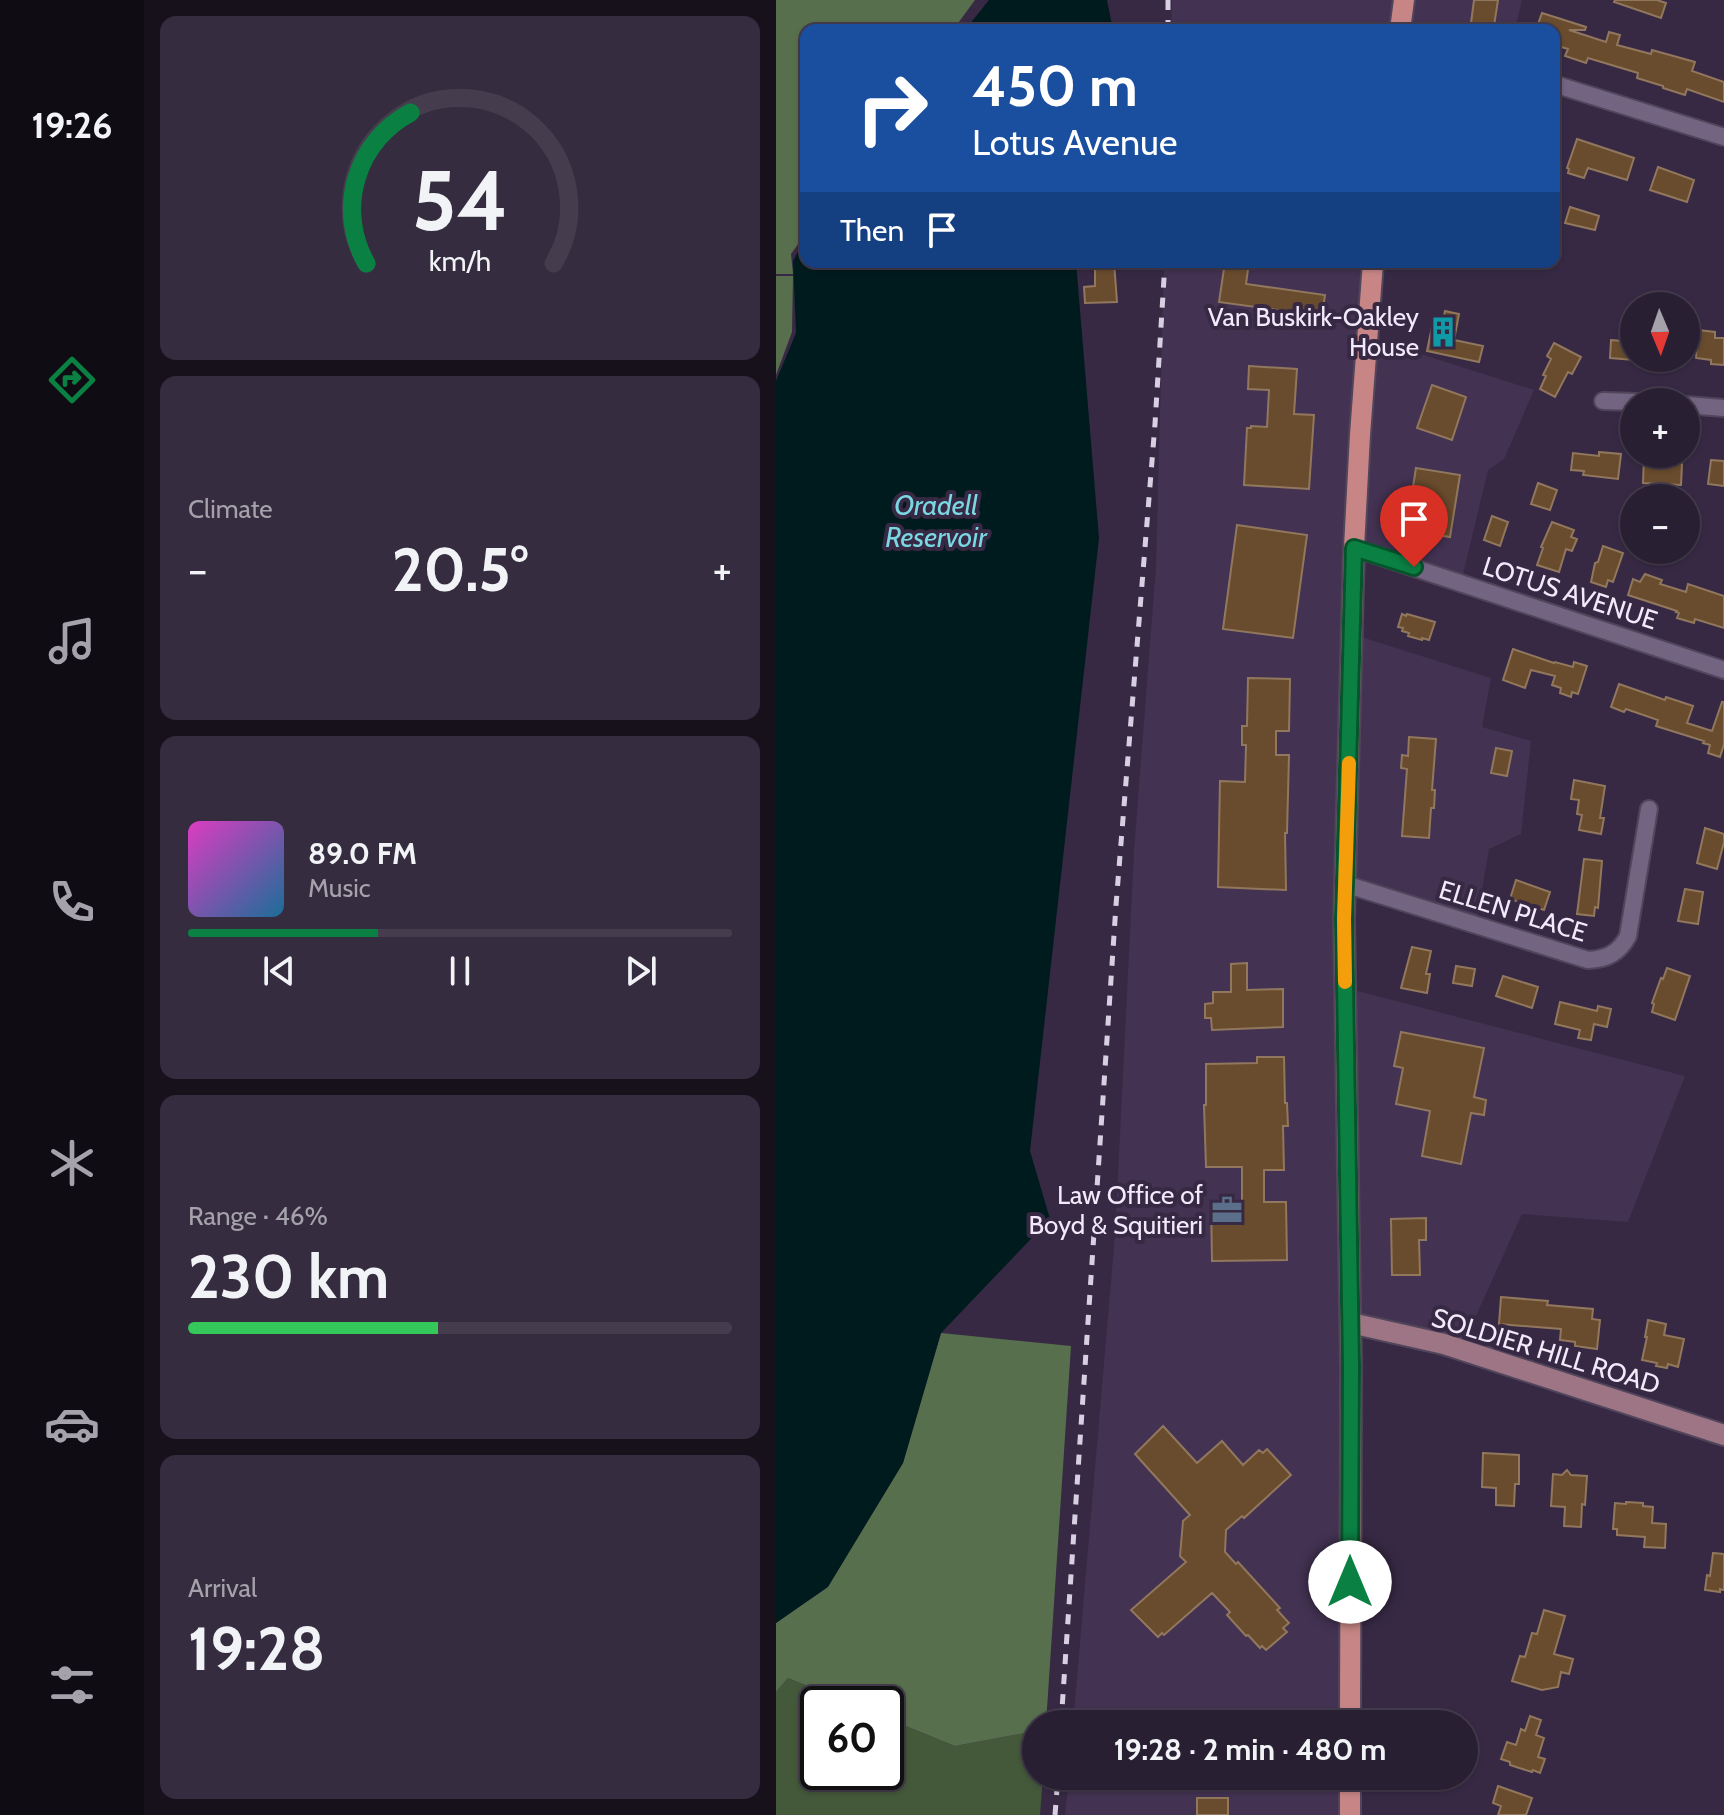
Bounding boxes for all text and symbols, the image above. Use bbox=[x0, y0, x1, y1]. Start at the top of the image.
text: 450 m bbox=[972, 52, 1138, 120]
icon: right bbox=[840, 56, 944, 160]
text: 19:26 bbox=[32, 103, 112, 147]
text: Lotus Avenue bbox=[972, 120, 1177, 164]
text: 54 bbox=[412, 149, 508, 250]
icon: arrive bbox=[920, 208, 964, 252]
text: Then bbox=[840, 212, 904, 249]
text: km/h bbox=[429, 243, 491, 278]
north arrow bbox=[1620, 292, 1700, 372]
map controls bbox=[1620, 292, 1700, 564]
place label: Van Buskirk-Oakley House bbox=[1208, 301, 1419, 363]
building icon: Van Buskirk-Oakley House bbox=[1426, 315, 1460, 349]
icon: directions bbox=[44, 352, 100, 408]
button: + bbox=[1620, 388, 1700, 468]
button: − bbox=[1620, 484, 1700, 564]
pin bbox=[1380, 485, 1448, 567]
water label: Oradell Reservoir bbox=[885, 488, 988, 554]
text: Climate bbox=[188, 493, 273, 525]
icon: arrive bbox=[1392, 497, 1436, 541]
text: 20.5° bbox=[392, 533, 528, 606]
text: − bbox=[188, 543, 207, 596]
text: + bbox=[713, 543, 732, 596]
street label: LOTUS AVENUE bbox=[1478, 550, 1662, 636]
icon: music bbox=[44, 613, 100, 669]
text: 89.0 FM bbox=[308, 835, 417, 872]
text: Music bbox=[308, 872, 371, 904]
street label: ELLEN PLACE bbox=[1435, 873, 1591, 949]
icon: phone bbox=[44, 874, 100, 930]
icon: previous bbox=[257, 949, 301, 993]
icon: pause bbox=[438, 949, 482, 993]
icon: next bbox=[619, 949, 663, 993]
icon: climate bbox=[44, 1135, 100, 1191]
place label: Law Office of Boyd & Squitieri bbox=[1028, 1179, 1203, 1241]
office icon: Law Office of Boyd & Squitieri bbox=[1210, 1193, 1244, 1227]
text: Range · 46% bbox=[188, 1200, 328, 1232]
text: 230 km bbox=[188, 1240, 389, 1313]
street label: SOLDIER HILL ROAD bbox=[1428, 1301, 1664, 1401]
icon: car bbox=[44, 1396, 100, 1452]
position arrow bbox=[1308, 1540, 1392, 1624]
text: Arrival bbox=[188, 1572, 257, 1604]
text: 19:28 bbox=[188, 1612, 325, 1685]
icon: filters bbox=[44, 1657, 100, 1713]
speed limit sign: 60 bbox=[800, 1686, 904, 1790]
text: 19:28 · 2 min · 480 m bbox=[1114, 1731, 1386, 1768]

